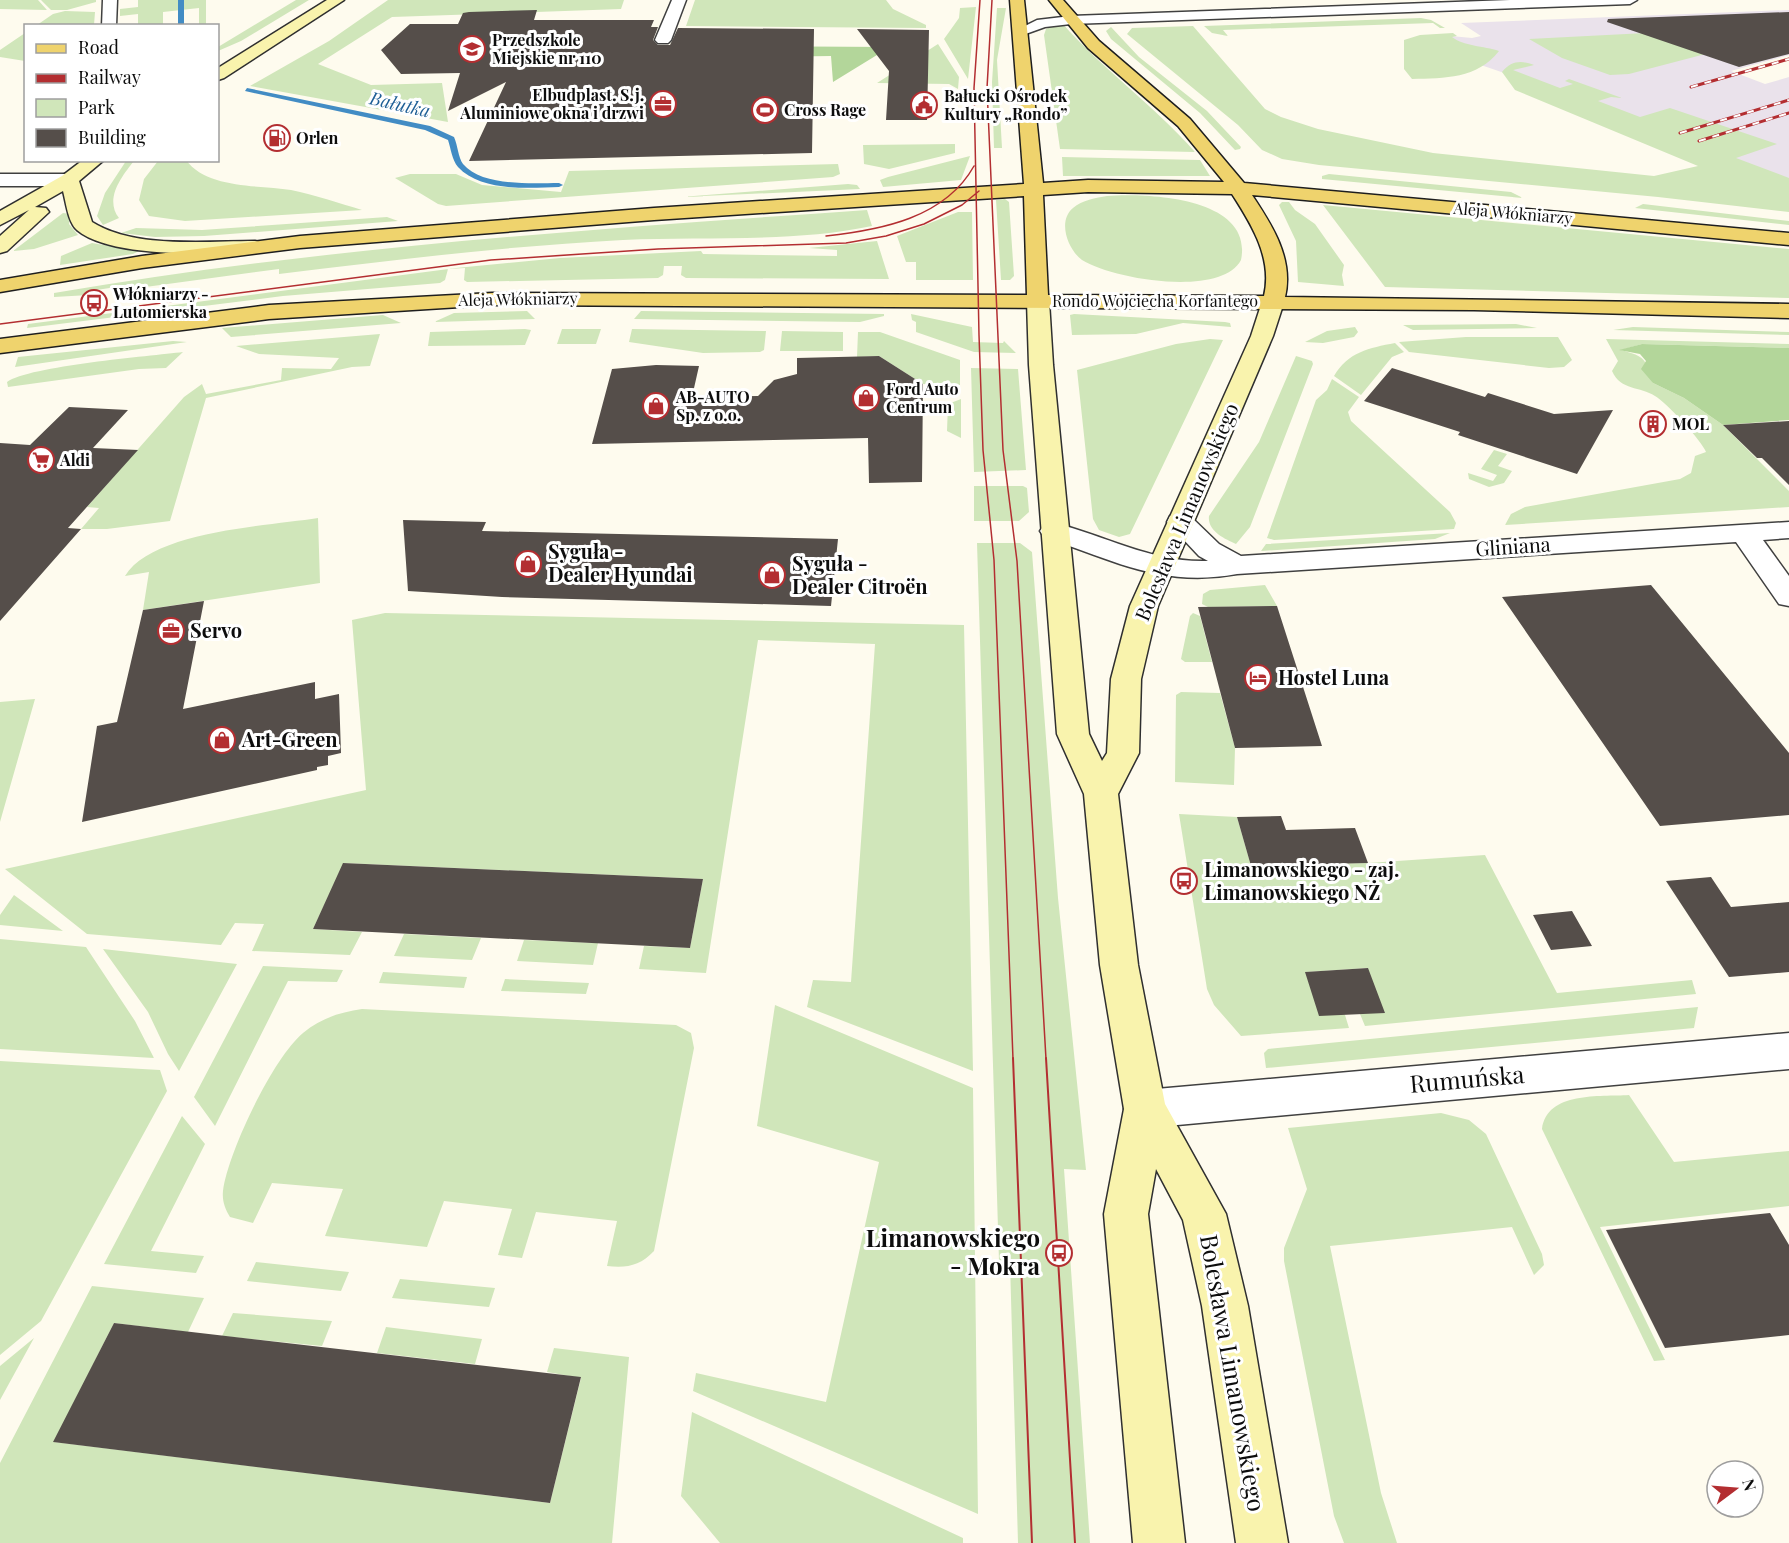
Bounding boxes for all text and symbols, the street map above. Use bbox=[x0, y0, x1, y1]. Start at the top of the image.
legend bbox=[24, 24, 219, 162]
place label: Przedszkole Miejskie nr 110 bbox=[492, 29, 602, 68]
school or university icon: Przedszkole Miejskie nr 110 bbox=[457, 34, 487, 64]
text: Road bbox=[78, 35, 119, 59]
text: Railway bbox=[78, 65, 141, 89]
place label: Elbudplast. S.j. Aluminiowe okna i drzwi bbox=[459, 84, 644, 123]
water label: Bałutka bbox=[367, 85, 433, 123]
place label: Bałucki Ośrodek Kultury „Rondo” bbox=[944, 85, 1068, 124]
office icon: Elbudplast. S.j. Aluminiowe okna i drzwi bbox=[648, 89, 678, 119]
public building icon: Bałucki Ośrodek Kultury „Rondo” bbox=[909, 90, 939, 120]
text: Park bbox=[78, 95, 115, 119]
sports icon: Cross Rage bbox=[750, 95, 780, 125]
place label: Cross Rage bbox=[784, 99, 866, 120]
fuel station icon: Orlen bbox=[262, 123, 292, 153]
text: Building bbox=[78, 125, 146, 149]
place label: Orlen bbox=[296, 127, 339, 148]
street label: Aleja Włókniarzy bbox=[1452, 197, 1573, 228]
place label: Włókniarzy - Lutomierska bbox=[112, 283, 209, 322]
street label: Aleja Włókniarzy bbox=[457, 287, 578, 310]
bus stop icon: Włókniarzy - Lutomierska bbox=[79, 288, 109, 318]
street label: Rondo Wojciecha Korfantego bbox=[1052, 290, 1258, 311]
place label: Ford Auto Centrum bbox=[886, 378, 959, 417]
shop icon: Ford Auto Centrum bbox=[851, 383, 881, 413]
place label: AB-AUTO Sp. z o.o. bbox=[675, 386, 750, 425]
shop icon: AB-AUTO Sp. z o.o. bbox=[641, 391, 671, 421]
street label: Bolesława Limanowskiego bbox=[1127, 398, 1244, 624]
building icon: MOL bbox=[1638, 409, 1668, 439]
place label: MOL bbox=[1672, 413, 1709, 434]
supermarket icon: Aldi bbox=[26, 445, 56, 475]
place label: Aldi bbox=[59, 449, 90, 470]
street label: Gliniana bbox=[1474, 529, 1551, 562]
place label: Syguła - Dealer Hyundai bbox=[548, 537, 693, 587]
shop icon: Syguła - Dealer Hyundai bbox=[513, 549, 543, 579]
place label: Syguła - Dealer Citroën bbox=[792, 549, 928, 599]
shop icon: Syguła - Dealer Citroën bbox=[757, 560, 787, 590]
office icon: Servo bbox=[156, 616, 186, 646]
place label: Servo bbox=[190, 616, 242, 643]
hotel icon: Hostel Luna bbox=[1243, 663, 1273, 693]
place label: Hostel Luna bbox=[1278, 663, 1390, 690]
shop icon: Art-Green bbox=[207, 725, 237, 755]
place label: Art-Green bbox=[241, 725, 338, 752]
place label: Limanowskiego - zaj. Limanowskiego NŻ bbox=[1204, 855, 1399, 905]
bus stop icon: Limanowskiego - zaj. Limanowskiego NŻ bbox=[1169, 866, 1199, 896]
street label: Rumuńska bbox=[1408, 1057, 1525, 1099]
place label: Limanowskiego - Mokra bbox=[866, 1221, 1041, 1281]
street label: Bolesława Limanowskiego bbox=[1194, 1232, 1274, 1514]
bus stop icon: Limanowskiego - Mokra bbox=[1044, 1238, 1074, 1268]
north arrow bbox=[1705, 1459, 1765, 1519]
text: N bbox=[1738, 1476, 1762, 1494]

